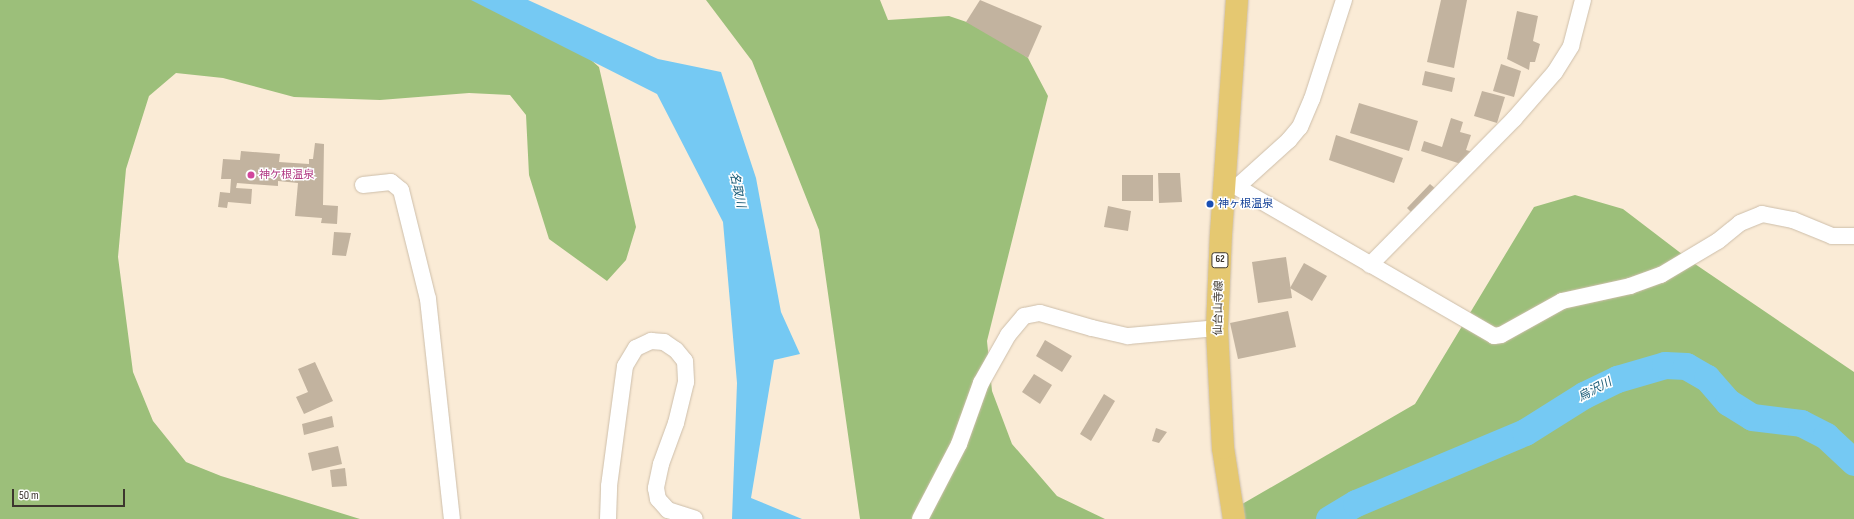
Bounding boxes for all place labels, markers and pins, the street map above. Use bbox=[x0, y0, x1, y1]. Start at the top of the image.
place label: 神ケ根温泉 bbox=[259, 168, 314, 182]
marker: 神ケ根温泉 bbox=[246, 170, 256, 180]
place label: 神ヶ根温泉 bbox=[1218, 197, 1273, 211]
marker: 神ヶ根温泉 bbox=[1205, 199, 1215, 209]

